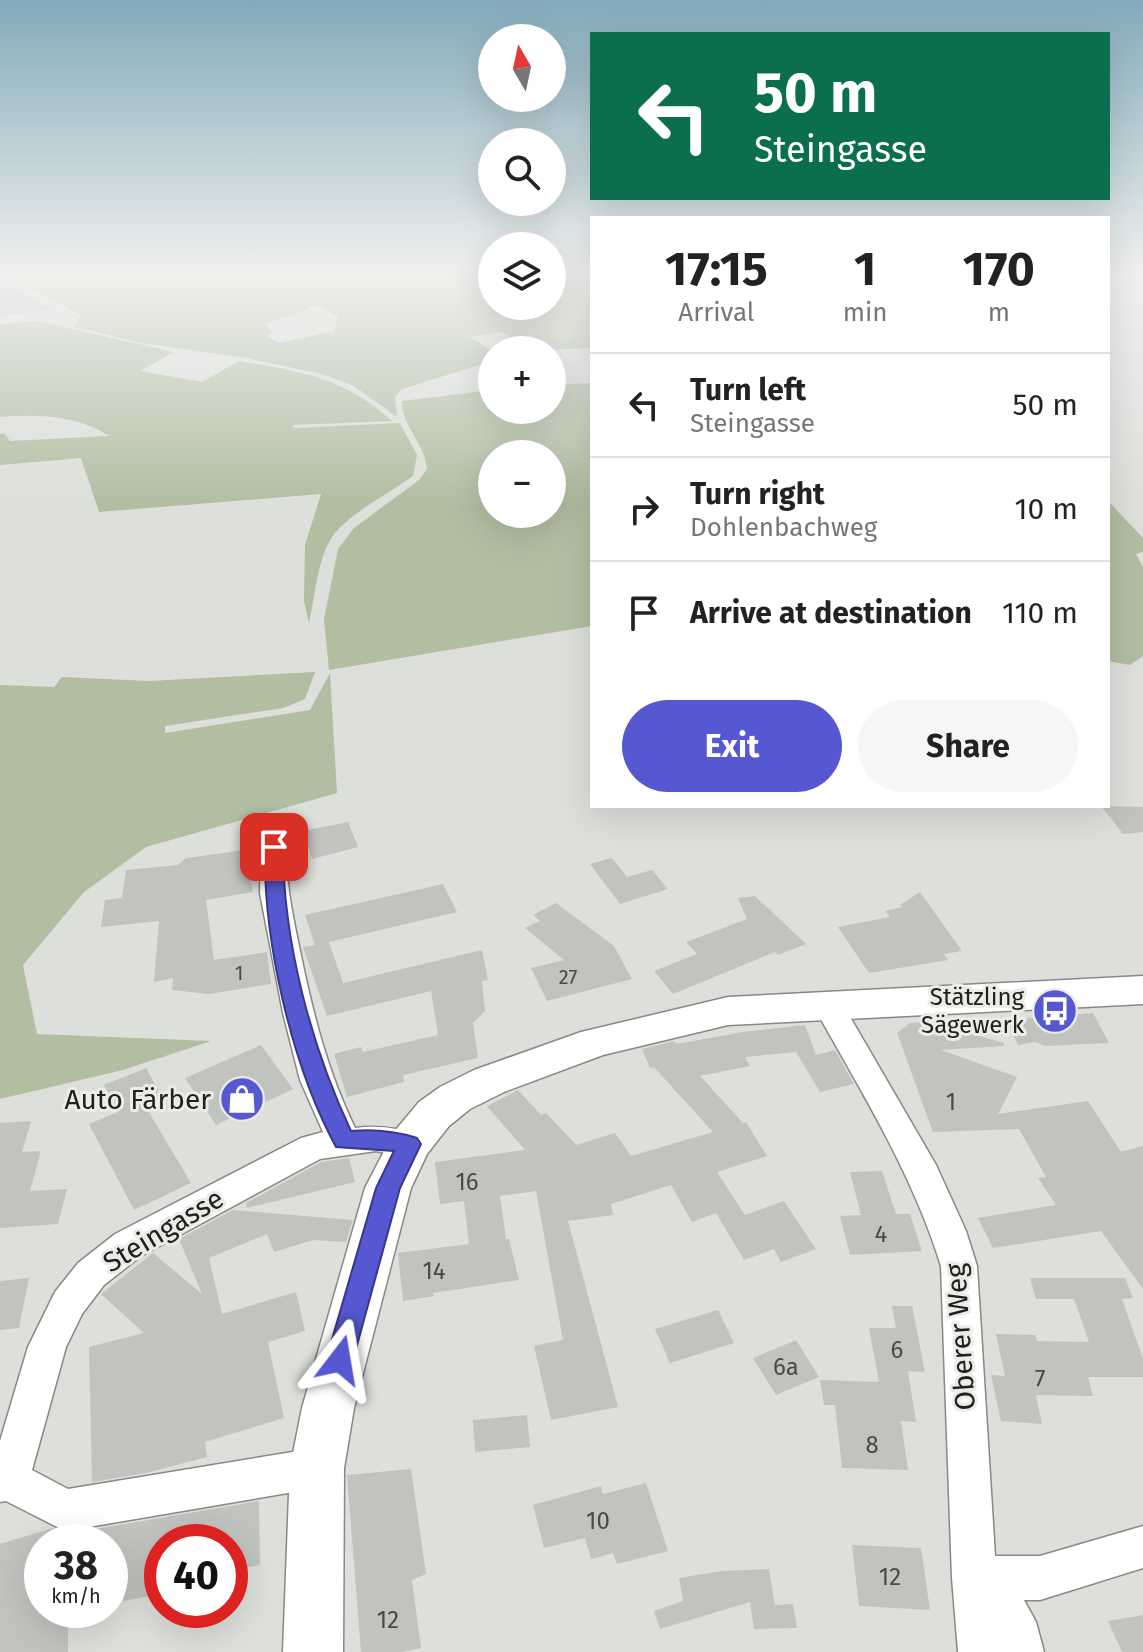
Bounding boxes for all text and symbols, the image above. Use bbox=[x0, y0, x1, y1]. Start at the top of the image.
north arrow bbox=[478, 24, 566, 112]
map controls bbox=[478, 24, 566, 528]
text: 50 m bbox=[754, 60, 877, 127]
icon: left bbox=[622, 64, 726, 168]
button: search bbox=[478, 128, 566, 216]
text: Steingasse bbox=[754, 128, 927, 172]
button: layers bbox=[478, 232, 566, 320]
text: 17:15 bbox=[665, 240, 768, 298]
text: 1 bbox=[854, 240, 876, 298]
text: 170 bbox=[963, 240, 1035, 298]
text: Arrival bbox=[678, 297, 754, 328]
text: min bbox=[843, 297, 888, 328]
text: m bbox=[988, 297, 1010, 328]
button: + bbox=[478, 336, 566, 424]
text: Turn left bbox=[690, 372, 806, 408]
icon: left bbox=[622, 383, 666, 427]
text: 50 m bbox=[1013, 387, 1078, 423]
text: Steingasse bbox=[690, 408, 815, 439]
button: − bbox=[478, 440, 566, 528]
text: Turn right bbox=[690, 476, 825, 512]
icon: right bbox=[622, 487, 666, 531]
text: 10 m bbox=[1015, 491, 1078, 527]
text: Dohlenbachweg bbox=[690, 512, 877, 543]
icon: arrive bbox=[622, 591, 666, 635]
text: Arrive at destination bbox=[690, 595, 972, 631]
text: 110 m bbox=[1002, 595, 1078, 631]
button: Exit bbox=[622, 700, 842, 792]
button: Share bbox=[858, 700, 1078, 792]
pin bbox=[240, 813, 308, 881]
icon: arrive bbox=[252, 825, 296, 869]
house number: 1 bbox=[235, 961, 243, 985]
house number: 27 bbox=[559, 965, 577, 989]
place label: Stätzling Sägewerk bbox=[921, 983, 1025, 1039]
bus stop icon: Stätzling Sägewerk bbox=[1031, 987, 1079, 1035]
shop icon: Auto Färber bbox=[218, 1075, 266, 1123]
place label: Auto Färber bbox=[64, 1083, 211, 1116]
house number: 1 bbox=[946, 1088, 956, 1116]
house number: 16 bbox=[455, 1168, 479, 1196]
street label: Steingasse bbox=[97, 1182, 229, 1279]
house number: 4 bbox=[875, 1220, 888, 1248]
house number: 14 bbox=[422, 1257, 446, 1285]
street label: Oberer Weg bbox=[939, 1262, 982, 1412]
position arrow bbox=[298, 1318, 382, 1402]
house number: 6 bbox=[891, 1336, 903, 1364]
house number: 6a bbox=[773, 1353, 799, 1381]
house number: 7 bbox=[1035, 1365, 1045, 1393]
house number: 8 bbox=[865, 1431, 879, 1459]
house number: 10 bbox=[586, 1507, 610, 1535]
speed limit sign: 40 bbox=[144, 1524, 248, 1628]
text: 38 bbox=[54, 1542, 98, 1590]
house number: 12 bbox=[879, 1563, 901, 1591]
text: km/h bbox=[51, 1584, 101, 1608]
house number: 12 bbox=[377, 1606, 399, 1634]

